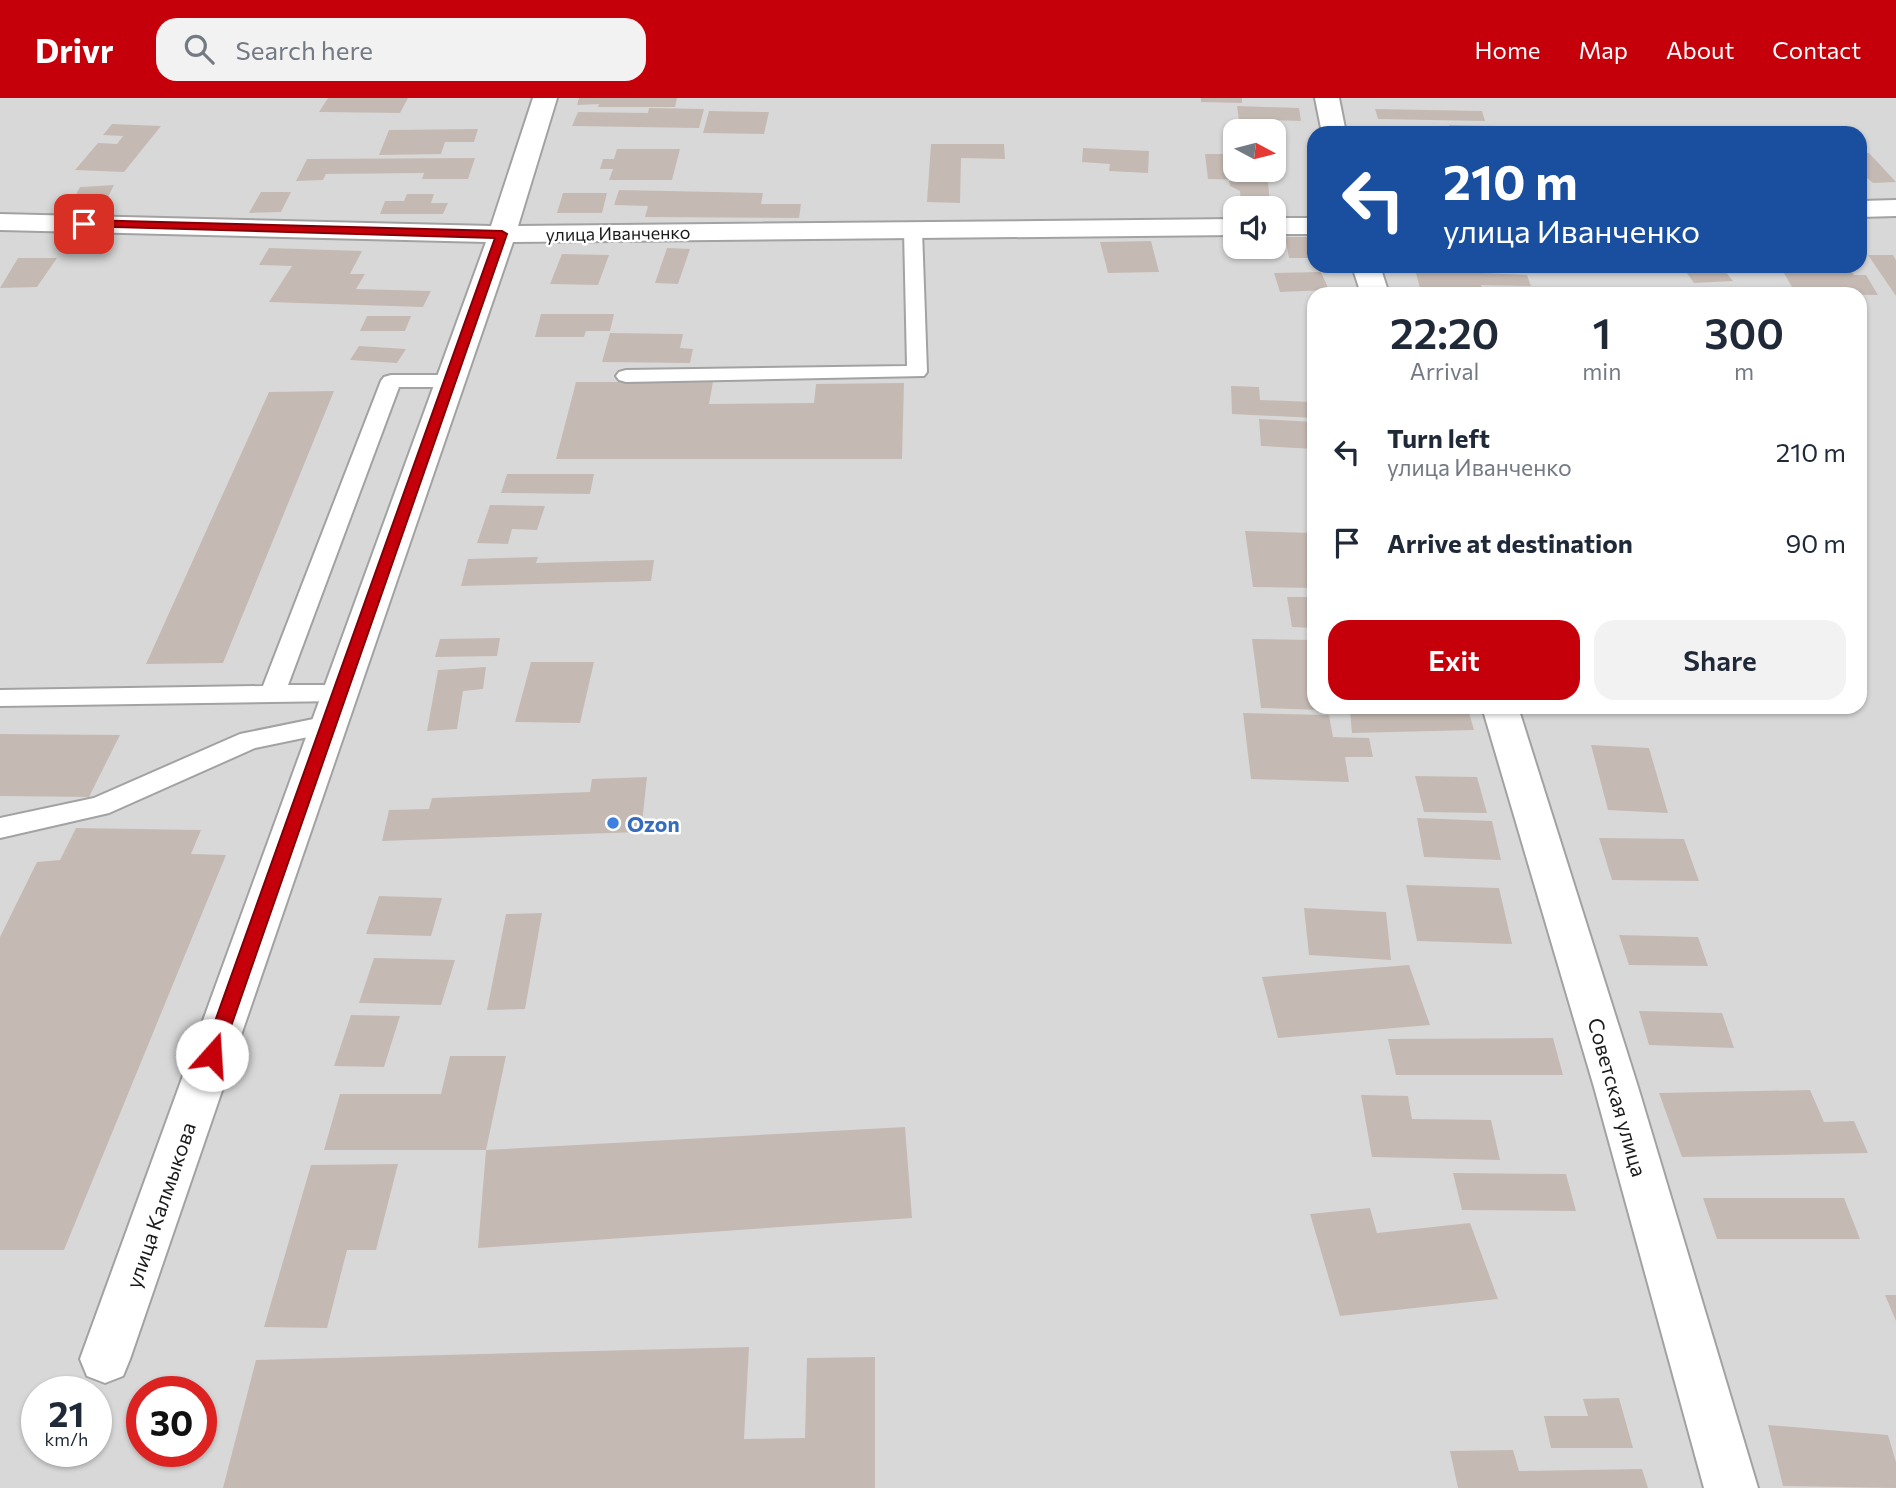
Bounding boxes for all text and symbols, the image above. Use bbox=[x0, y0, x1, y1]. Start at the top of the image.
search box bbox=[156, 18, 646, 81]
text: Drivr bbox=[35, 29, 114, 70]
icon: search bbox=[180, 30, 218, 68]
text: Search here bbox=[236, 34, 373, 65]
text: Home bbox=[1475, 35, 1541, 64]
text: Map bbox=[1579, 35, 1628, 64]
text: About bbox=[1666, 35, 1734, 64]
text: Contact bbox=[1772, 35, 1861, 64]
north arrow bbox=[1223, 119, 1286, 182]
map controls bbox=[1223, 119, 1286, 259]
text: 210 m bbox=[1443, 150, 1578, 210]
icon: left bbox=[1328, 154, 1419, 245]
pin bbox=[54, 194, 114, 254]
button: sound bbox=[1223, 196, 1286, 259]
icon: arrive bbox=[65, 205, 103, 243]
text: улица Иванченко bbox=[1443, 210, 1700, 250]
street label: улица Иванченко bbox=[545, 221, 691, 245]
text: 22:20 bbox=[1390, 306, 1499, 358]
text: 1 bbox=[1592, 306, 1611, 358]
text: 300 bbox=[1704, 306, 1784, 358]
text: Arrival bbox=[1410, 357, 1479, 385]
text: min bbox=[1582, 357, 1621, 385]
text: m bbox=[1734, 357, 1754, 385]
text: Turn left bbox=[1387, 422, 1490, 453]
icon: left bbox=[1328, 433, 1366, 471]
text: 210 m bbox=[1776, 436, 1846, 467]
text: улица Иванченко bbox=[1387, 453, 1572, 481]
icon: arrive bbox=[1328, 524, 1366, 562]
text: Arrive at destination bbox=[1387, 527, 1633, 558]
text: 90 m bbox=[1786, 527, 1846, 558]
button: Exit bbox=[1328, 620, 1580, 700]
button: Share bbox=[1594, 620, 1846, 700]
place label: Ozon bbox=[627, 811, 680, 836]
marker: Ozon bbox=[605, 815, 621, 831]
street label: Советская улица bbox=[1583, 1015, 1653, 1179]
position arrow bbox=[175, 1018, 249, 1092]
street label: улица Калмыкова bbox=[120, 1119, 200, 1291]
speed limit sign: 30 bbox=[126, 1376, 217, 1467]
text: 21 bbox=[49, 1391, 84, 1434]
text: km/h bbox=[45, 1428, 88, 1450]

